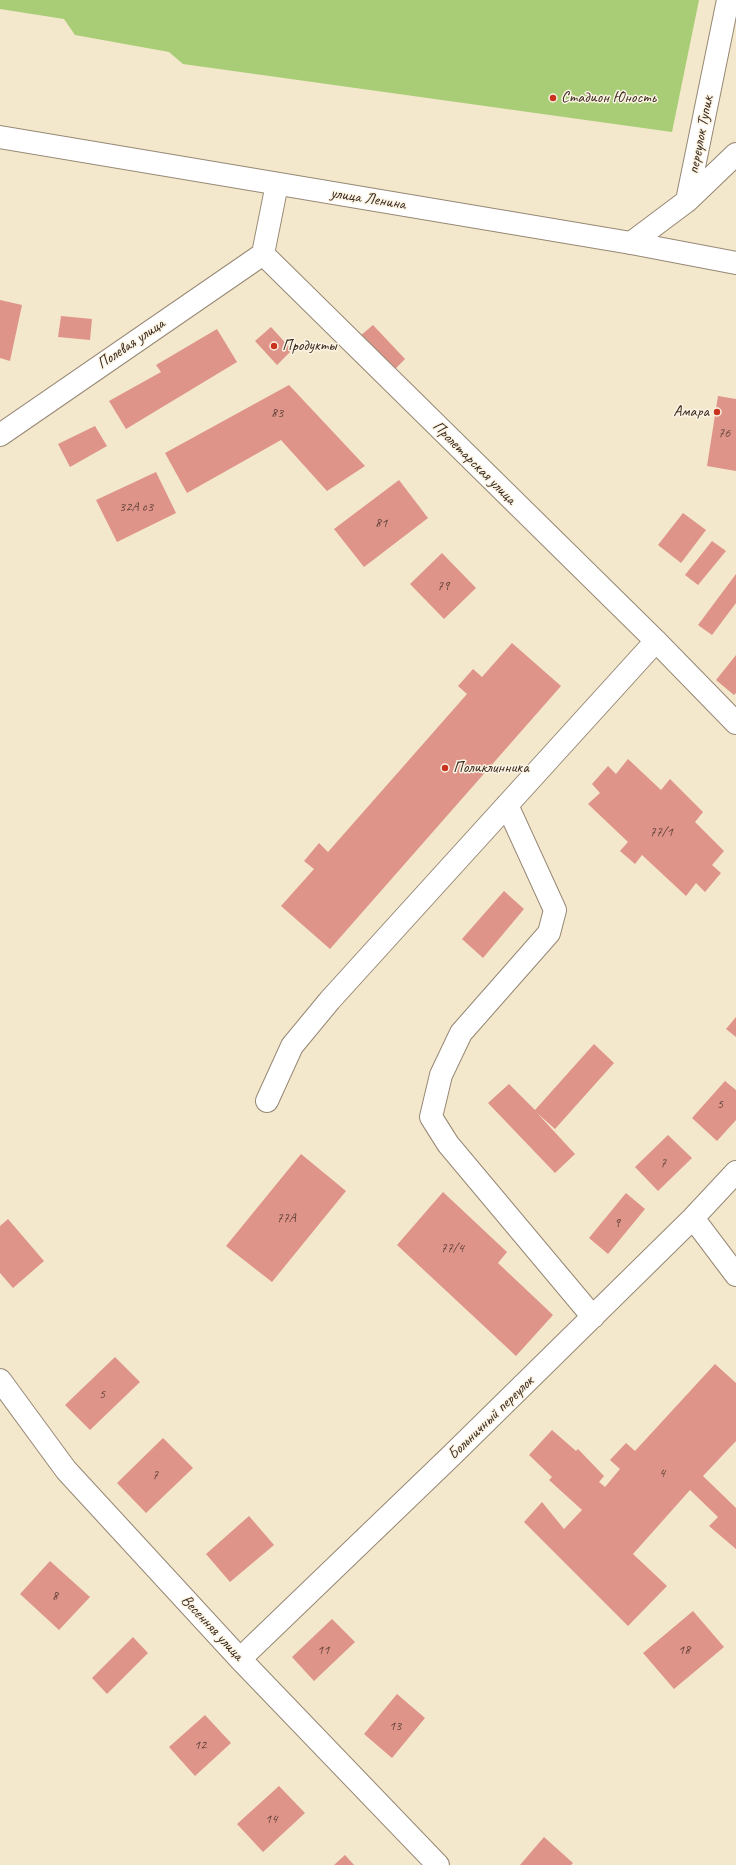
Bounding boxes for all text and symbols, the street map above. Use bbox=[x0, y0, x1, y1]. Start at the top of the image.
place label: Стадион Юность bbox=[561, 88, 656, 108]
marker: Стадион Юность bbox=[548, 93, 558, 103]
street label: переулок Тупик bbox=[684, 94, 718, 176]
street label: улица Ленина bbox=[329, 184, 407, 214]
street label: Полевая улица bbox=[94, 314, 168, 374]
place label: Продукты bbox=[282, 336, 336, 356]
marker: Продукты bbox=[269, 341, 279, 351]
place label: Амара bbox=[673, 402, 709, 422]
house number: 83 bbox=[271, 405, 283, 421]
marker: Амара bbox=[712, 407, 722, 417]
street label: Пролетарская улица bbox=[428, 417, 520, 509]
house number: 76 bbox=[718, 425, 730, 441]
house number: 32А с3 bbox=[119, 499, 153, 515]
house number: 81 bbox=[375, 515, 387, 531]
house number: 79 bbox=[437, 578, 449, 594]
place label: Поликлинника bbox=[453, 758, 529, 778]
marker: Поликлинника bbox=[440, 763, 450, 773]
house number: 77/1 bbox=[649, 824, 673, 840]
house number: 5 bbox=[717, 1096, 723, 1112]
house number: 7 bbox=[660, 1155, 666, 1171]
house number: 77А bbox=[276, 1210, 296, 1226]
house number: 9 bbox=[614, 1215, 620, 1231]
house number: 77/4 bbox=[440, 1240, 464, 1256]
street label: Больничный переулок bbox=[444, 1372, 538, 1464]
house number: 5 bbox=[99, 1386, 105, 1402]
house number: 4 bbox=[659, 1465, 665, 1481]
house number: 7 bbox=[152, 1467, 158, 1483]
house number: 8 bbox=[52, 1588, 58, 1604]
street label: Весенняя улица bbox=[177, 1591, 247, 1665]
house number: 11 bbox=[317, 1642, 329, 1658]
house number: 18 bbox=[678, 1642, 690, 1658]
house number: 13 bbox=[389, 1718, 401, 1734]
house number: 12 bbox=[194, 1737, 206, 1753]
house number: 14 bbox=[265, 1811, 277, 1827]

